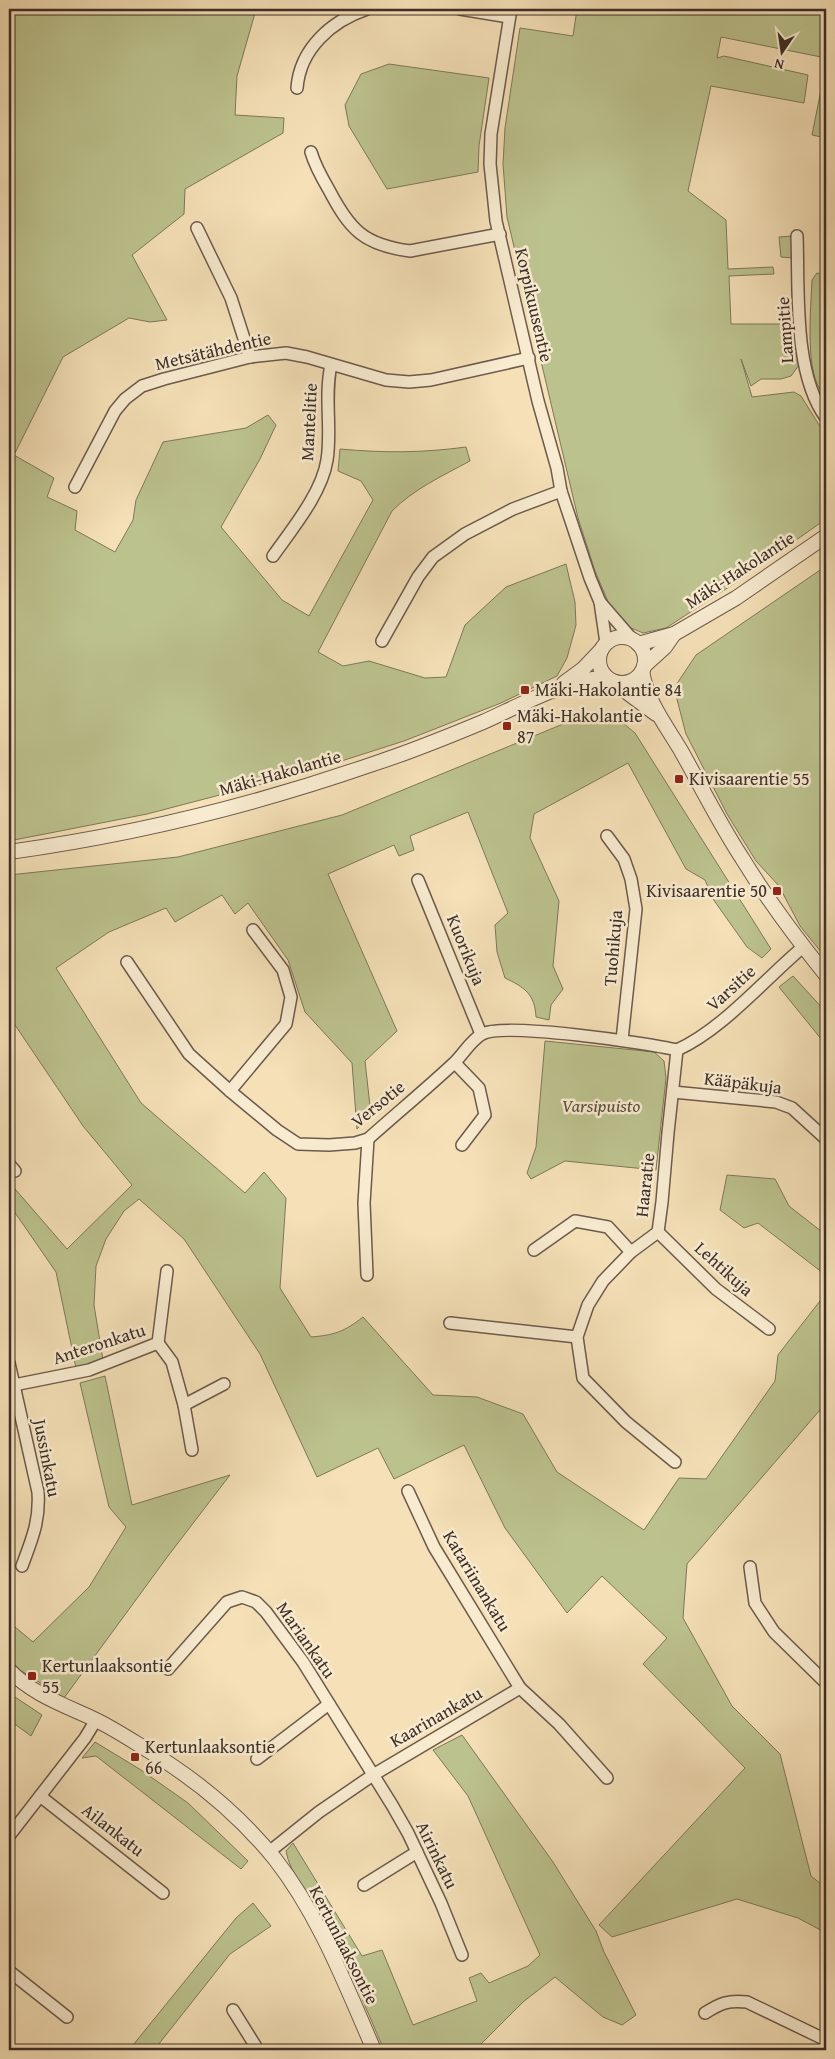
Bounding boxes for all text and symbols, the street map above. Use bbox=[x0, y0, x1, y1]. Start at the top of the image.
north arrow bbox=[758, 28, 808, 78]
text: N bbox=[772, 54, 786, 75]
street label: Korpikuusentie bbox=[508, 245, 561, 365]
street label: Lampitie bbox=[769, 296, 800, 364]
street label: Metsätähdentie bbox=[152, 324, 274, 377]
street label: Mantelitie bbox=[293, 382, 324, 462]
street label: Mäki-Hakolantie bbox=[680, 524, 800, 615]
place label: Mäki-Hakolantie 84 bbox=[535, 676, 682, 703]
marker: Mäki-Hakolantie 84 bbox=[519, 684, 531, 696]
place label: Mäki-Hakolantie 87 bbox=[517, 702, 643, 750]
marker: Mäki-Hakolantie 87 bbox=[501, 720, 513, 732]
street label: Mäki-Hakolantie bbox=[216, 742, 344, 803]
place label: Kivisaarentie 55 bbox=[689, 765, 810, 792]
marker: Kivisaarentie 55 bbox=[673, 773, 685, 785]
place label: Kivisaarentie 50 bbox=[646, 877, 767, 904]
marker: Kivisaarentie 50 bbox=[771, 885, 783, 897]
street label: Tuohikuja bbox=[596, 908, 629, 987]
street label: Kuorikuja bbox=[440, 910, 493, 990]
street label: Varsitie bbox=[700, 958, 762, 1017]
street label: Kääpäkuja bbox=[703, 1064, 784, 1101]
street label: Versotie bbox=[345, 1073, 411, 1134]
park label: Varsipuisto bbox=[562, 1092, 640, 1119]
street label: Haaratie bbox=[628, 1151, 661, 1218]
street label: Lehtikuja bbox=[689, 1235, 760, 1303]
street label: Anteronkatu bbox=[49, 1316, 149, 1371]
street label: Jussinkatu bbox=[26, 1415, 68, 1499]
street label: Katariinankatu bbox=[436, 1525, 518, 1637]
street label: Mariankatu bbox=[270, 1596, 343, 1684]
place label: Kertunlaaksontie 55 bbox=[42, 1652, 172, 1700]
marker: Kertunlaaksontie 55 bbox=[26, 1670, 38, 1682]
street label: Kaarinankatu bbox=[385, 1679, 487, 1754]
place label: Kertunlaaksontie 66 bbox=[145, 1733, 275, 1781]
marker: Kertunlaaksontie 66 bbox=[129, 1751, 141, 1763]
street label: Ailankatu bbox=[76, 1796, 151, 1863]
street label: Airinkatu bbox=[409, 1816, 466, 1893]
street label: Kertunlaaksontie bbox=[303, 1881, 386, 2009]

